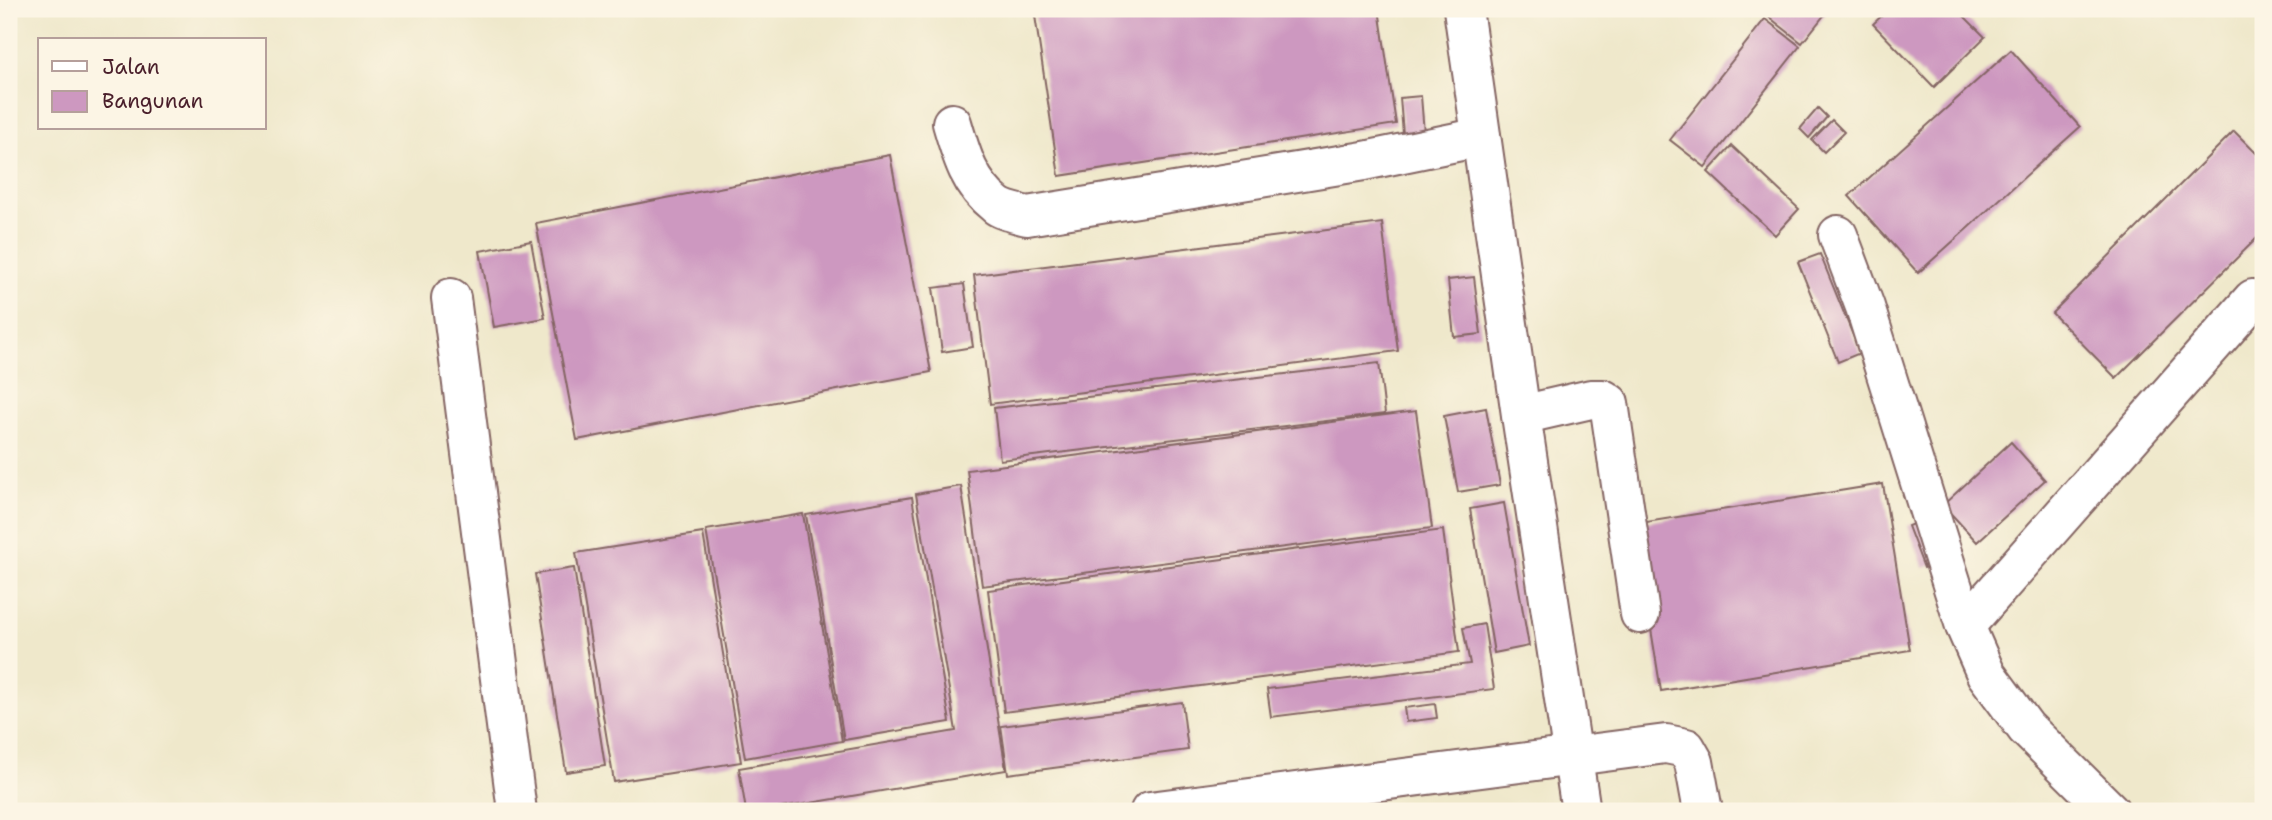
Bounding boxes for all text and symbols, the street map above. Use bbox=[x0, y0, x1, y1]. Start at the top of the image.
legend bbox=[38, 38, 266, 130]
text: Jalan bbox=[102, 53, 160, 81]
text: Bangunan bbox=[102, 87, 203, 115]

